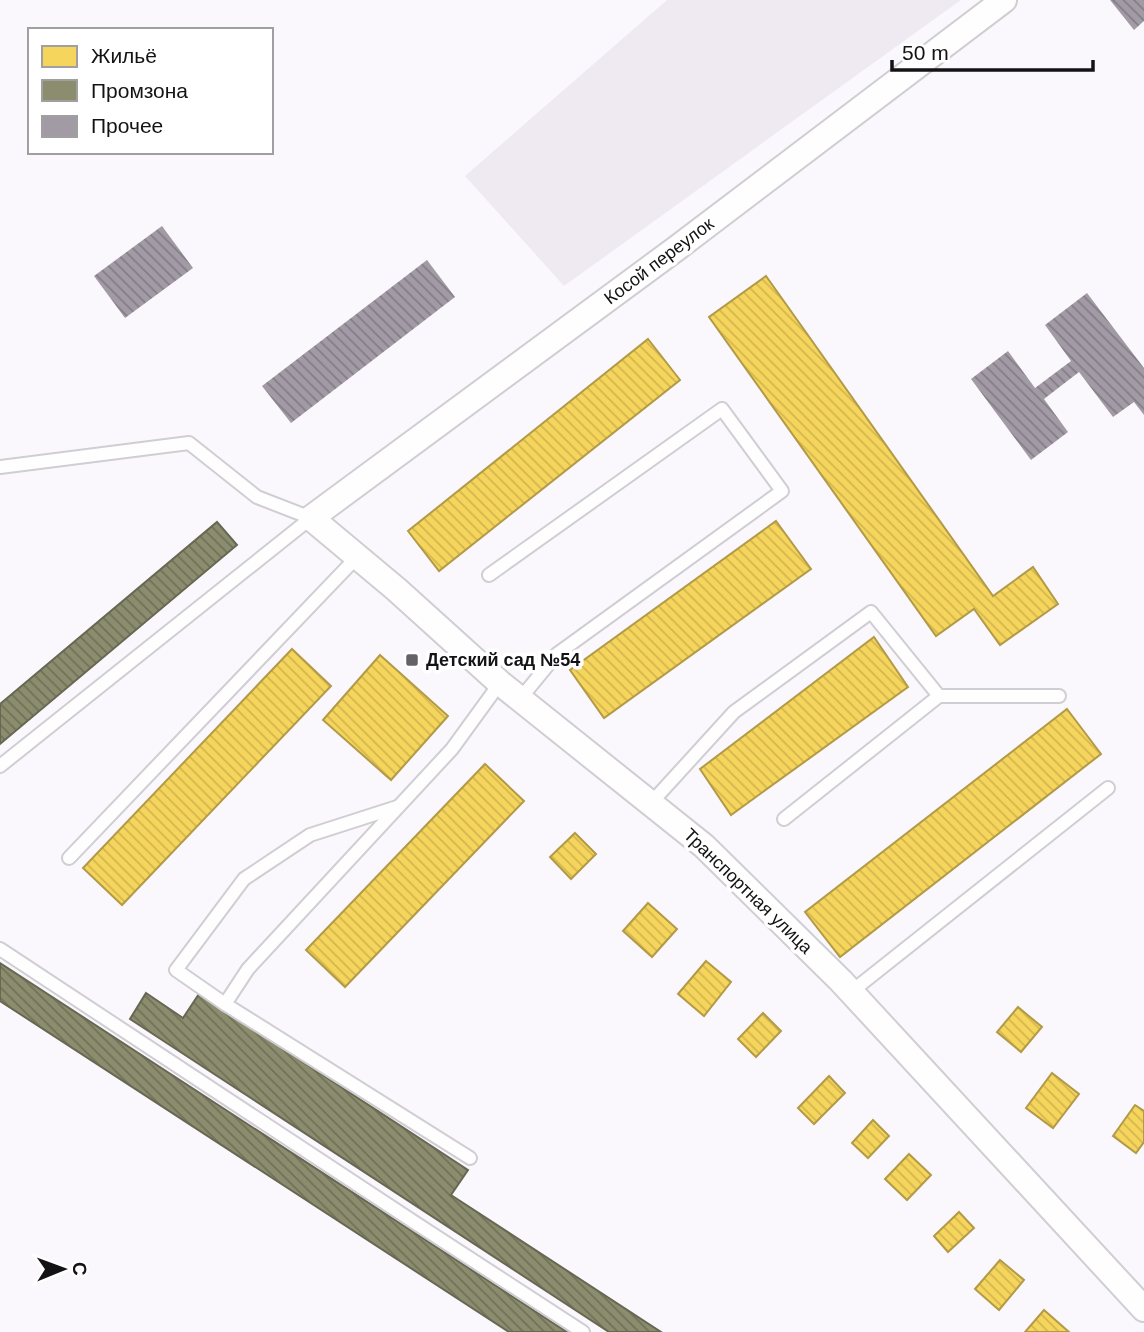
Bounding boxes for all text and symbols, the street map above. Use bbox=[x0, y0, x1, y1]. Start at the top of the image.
legend bbox=[28, 28, 273, 154]
scale bar bbox=[892, 28, 1093, 72]
text: 50 m bbox=[902, 41, 949, 64]
text: Жильё bbox=[91, 44, 157, 67]
text: Промзона bbox=[91, 79, 188, 102]
text: Прочее bbox=[91, 114, 163, 137]
street label: Косой переулок bbox=[600, 213, 718, 309]
place label: Детский сад №54 bbox=[426, 650, 580, 670]
marker: Детский сад №54 bbox=[404, 652, 420, 668]
street label: Транспортная улица bbox=[680, 825, 817, 958]
north arrow bbox=[28, 1234, 98, 1304]
text: С bbox=[69, 1262, 90, 1276]

